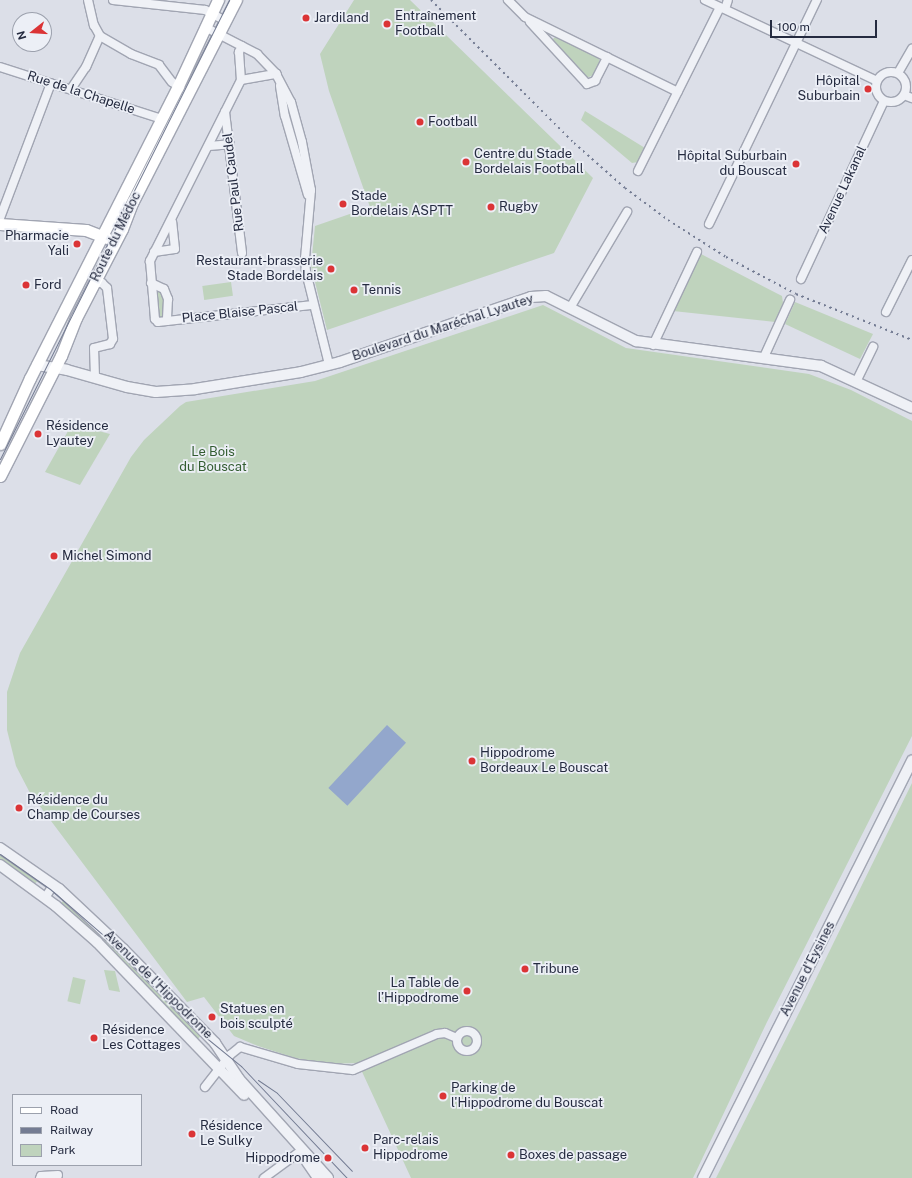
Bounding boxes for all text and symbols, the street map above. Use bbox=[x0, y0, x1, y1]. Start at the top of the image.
place label: Entraînement Football bbox=[395, 9, 476, 40]
place label: Jardiland bbox=[314, 10, 369, 26]
north arrow bbox=[12, 12, 52, 52]
scale bar bbox=[772, 12, 879, 38]
marker: Jardiland bbox=[301, 13, 311, 23]
marker: Entraînement Football bbox=[382, 19, 392, 29]
text: 100 m bbox=[777, 20, 810, 34]
text: N bbox=[14, 29, 28, 41]
street label: Rue de la Chapelle bbox=[25, 68, 137, 118]
place label: Hôpital Suburbain bbox=[798, 74, 860, 105]
marker: Hôpital Suburbain bbox=[863, 84, 873, 94]
place label: Football bbox=[428, 114, 478, 130]
marker: Football bbox=[415, 117, 425, 127]
street label: Rue Paul Caudel bbox=[220, 132, 248, 232]
street label: Avenue Lakanal bbox=[816, 144, 870, 236]
place label: Centre du Stade Bordelais Football bbox=[474, 147, 584, 178]
place label: Hôpital Suburbain du Bouscat bbox=[677, 149, 787, 180]
marker: Centre du Stade Bordelais Football bbox=[461, 157, 471, 167]
marker: Hôpital Suburbain du Bouscat bbox=[790, 158, 802, 170]
street label: Route du Médoc bbox=[87, 189, 145, 285]
place label: Stade Bordelais ASPTT bbox=[351, 189, 453, 220]
marker: Stade Bordelais ASPTT bbox=[338, 199, 348, 209]
place label: Rugby bbox=[499, 199, 538, 215]
marker: Rugby bbox=[486, 202, 496, 212]
place label: Pharmacie Yali bbox=[5, 229, 69, 260]
marker: Pharmacie Yali bbox=[72, 239, 82, 249]
place label: Restaurant-brasserie Stade Bordelais bbox=[196, 254, 323, 285]
marker: Restaurant-brasserie Stade Bordelais bbox=[326, 264, 336, 274]
place label: Ford bbox=[34, 277, 62, 293]
marker: Ford bbox=[21, 280, 31, 290]
place label: Tennis bbox=[362, 282, 401, 298]
marker: Tennis bbox=[349, 285, 359, 295]
street label: Boulevard du Maréchal Lyautey bbox=[350, 291, 536, 365]
street label: Place Blaise Pascal bbox=[181, 299, 299, 327]
place label: Résidence Lyautey bbox=[46, 419, 109, 450]
marker: Résidence Lyautey bbox=[33, 429, 43, 439]
park label: Le Bois du Bouscat bbox=[179, 445, 247, 476]
place label: Michel Simond bbox=[62, 548, 152, 564]
marker: Michel Simond bbox=[49, 551, 59, 561]
place label: Hippodrome Bordeaux Le Bouscat bbox=[480, 746, 608, 777]
marker: Hippodrome Bordeaux Le Bouscat bbox=[467, 756, 477, 766]
place label: Résidence du Champ de Courses bbox=[27, 793, 140, 824]
marker: Résidence du Champ de Courses bbox=[14, 803, 24, 813]
street label: Avenue d'Eysines bbox=[777, 919, 839, 1019]
street label: Avenue de l'Hippodrome bbox=[100, 927, 216, 1043]
place label: Tribune bbox=[533, 961, 579, 977]
marker: Tribune bbox=[520, 964, 530, 974]
place label: La Table de l’Hippodrome bbox=[378, 976, 459, 1007]
marker: La Table de l’Hippodrome bbox=[462, 986, 472, 996]
place label: Statues en bois sculpté bbox=[220, 1002, 293, 1033]
marker: Statues en bois sculpté bbox=[207, 1012, 217, 1022]
place label: Résidence Les Cottages bbox=[102, 1023, 181, 1054]
marker: Résidence Les Cottages bbox=[89, 1033, 99, 1043]
place label: Parking de l'Hippodrome du Bouscat bbox=[451, 1081, 603, 1112]
marker: Parking de l'Hippodrome du Bouscat bbox=[438, 1091, 448, 1101]
legend bbox=[12, 1094, 142, 1166]
text: Road bbox=[50, 1103, 78, 1117]
place label: Résidence Le Sulky bbox=[200, 1119, 263, 1150]
text: Railway bbox=[50, 1123, 93, 1137]
marker: Résidence Le Sulky bbox=[187, 1129, 197, 1139]
place label: Parc-relais Hippodrome bbox=[373, 1133, 448, 1164]
text: Park bbox=[50, 1143, 76, 1157]
marker: Parc-relais Hippodrome bbox=[360, 1143, 370, 1153]
place label: Boxes de passage bbox=[519, 1147, 627, 1163]
place label: Hippodrome bbox=[245, 1150, 320, 1166]
marker: Boxes de passage bbox=[506, 1150, 516, 1160]
marker: Hippodrome bbox=[323, 1153, 333, 1163]

